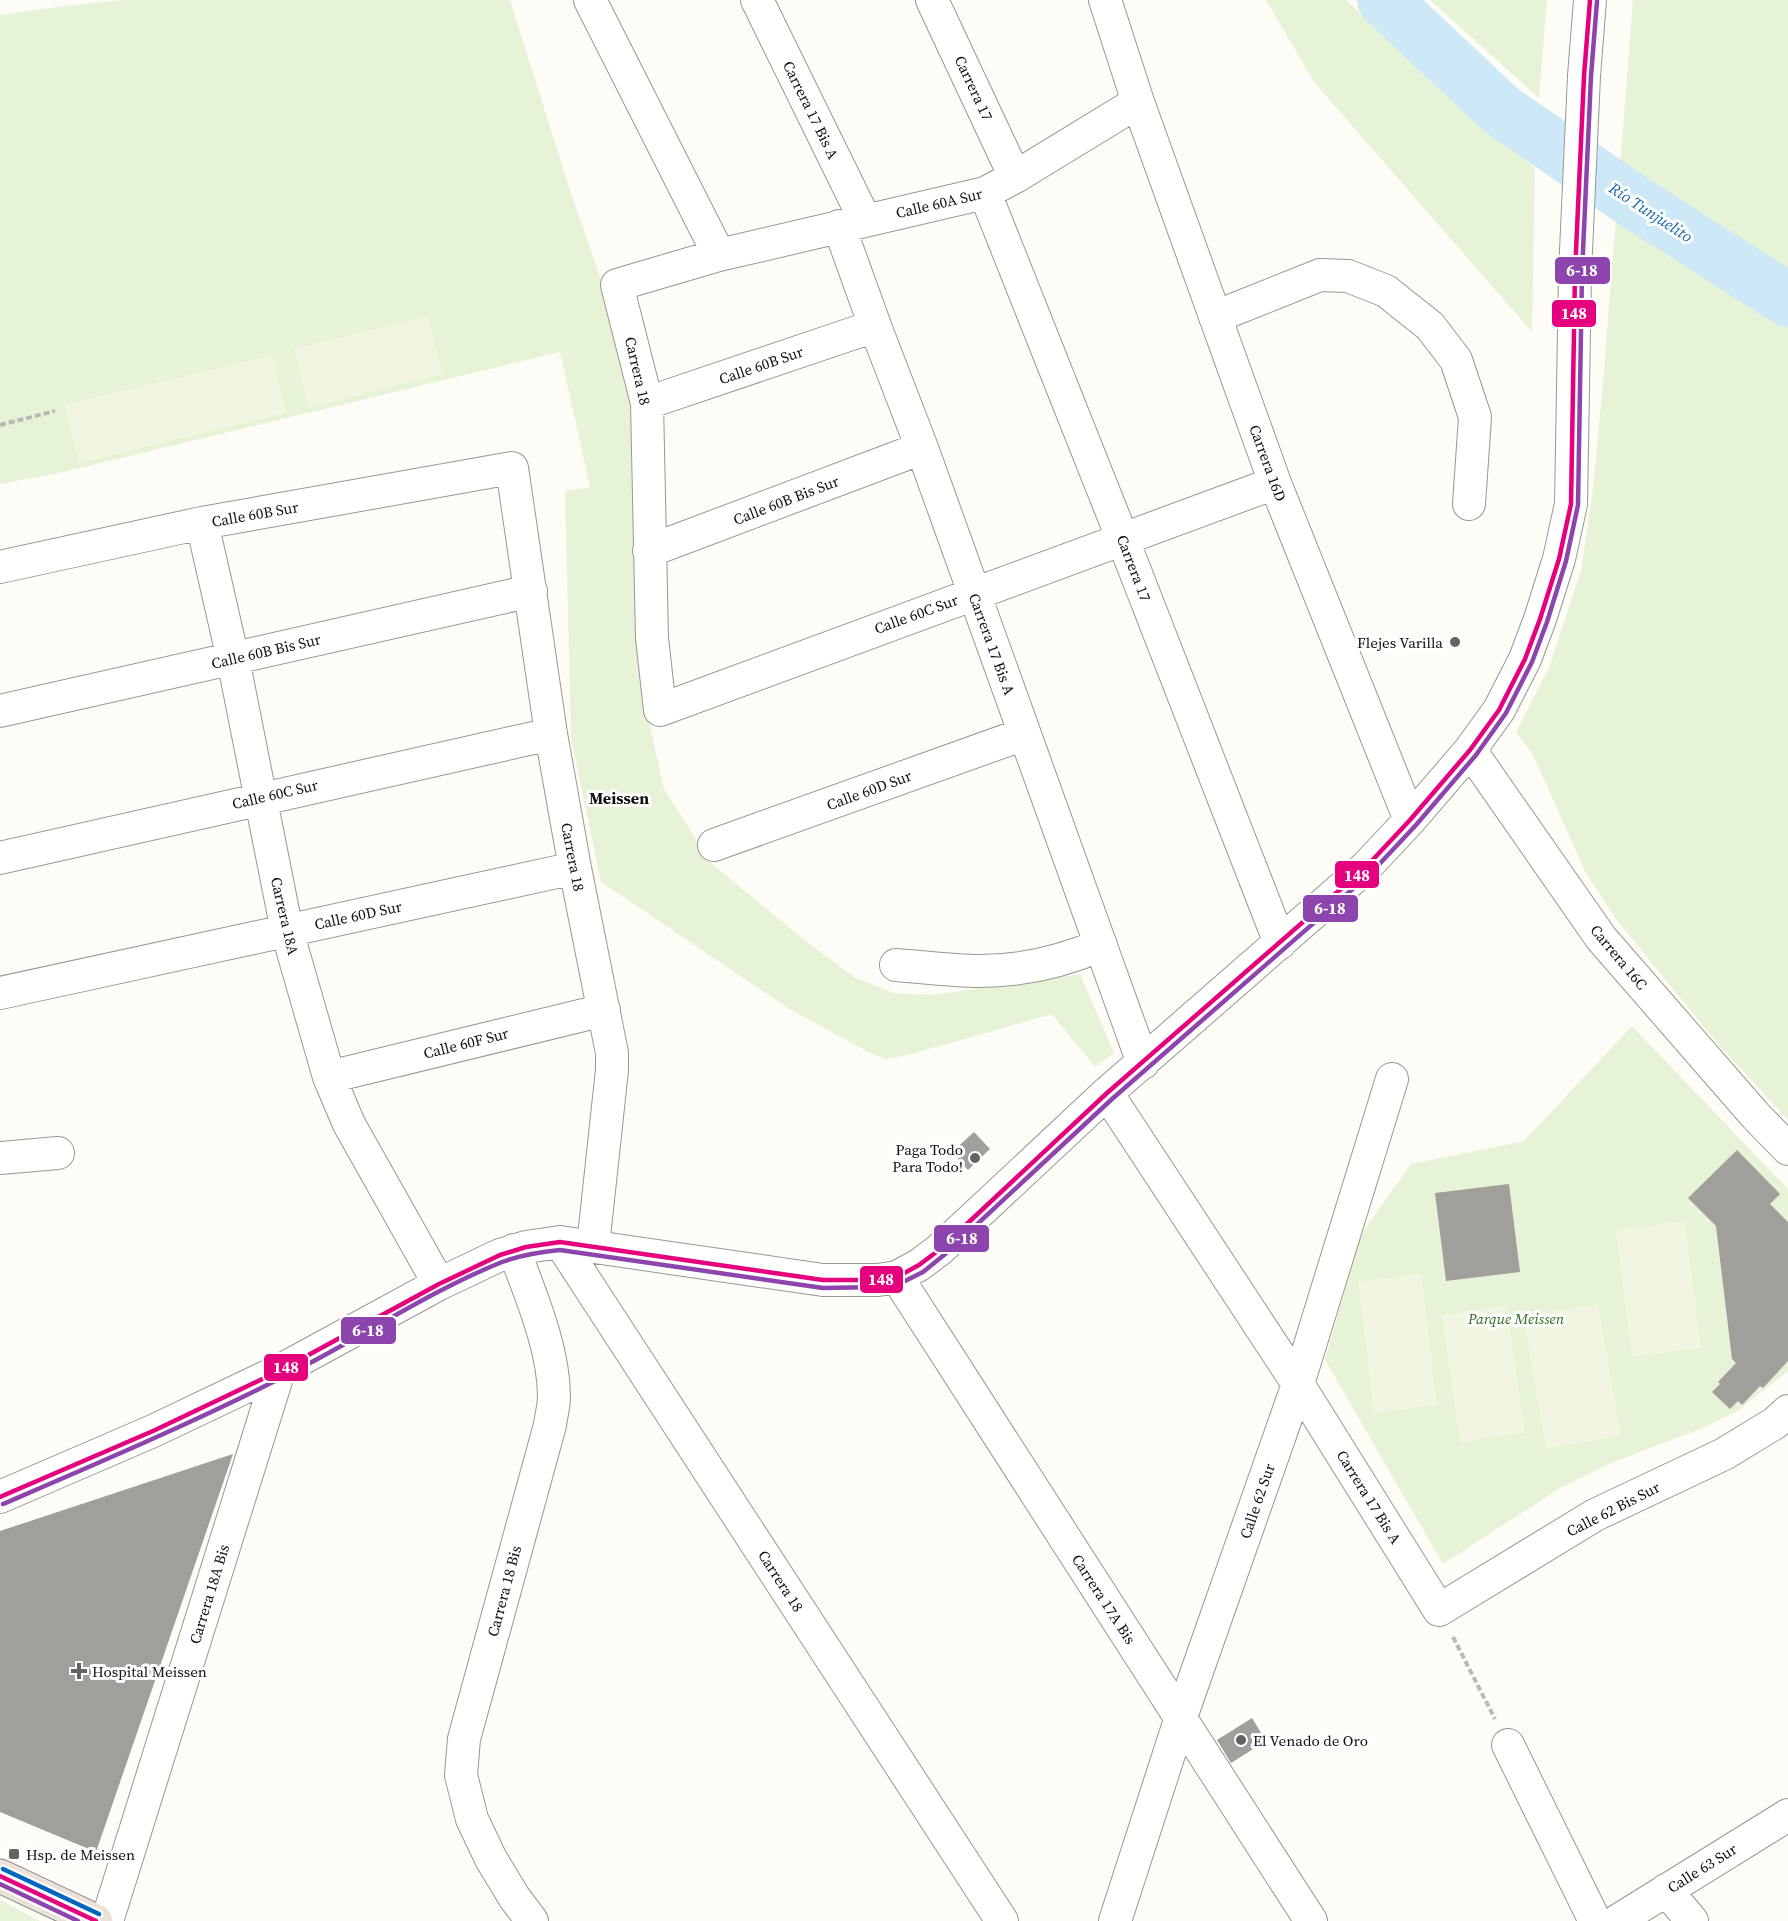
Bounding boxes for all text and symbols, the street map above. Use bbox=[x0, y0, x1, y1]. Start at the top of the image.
street label: Carrera 17 bbox=[950, 52, 998, 124]
street label: Carrera 17 Bis A bbox=[778, 57, 844, 163]
water label: Río Tunjuelito bbox=[1604, 176, 1697, 247]
street label: Calle 60A Sur bbox=[894, 183, 985, 223]
line badge: 6-18 bbox=[1554, 256, 1611, 285]
text: 6-18 bbox=[1566, 259, 1598, 281]
line badge: 148 bbox=[1551, 299, 1597, 328]
text: 148 bbox=[1561, 302, 1587, 324]
street label: Carrera 18 bbox=[620, 335, 656, 407]
street label: Calle 60B Sur bbox=[716, 341, 807, 389]
street label: Carrera 16D bbox=[1244, 422, 1292, 504]
street label: Calle 60B Bis Sur bbox=[730, 470, 842, 530]
street label: Calle 60B Sur bbox=[210, 496, 301, 532]
street label: Carrera 17 bbox=[1112, 532, 1156, 604]
street label: Calle 60C Sur bbox=[871, 589, 961, 639]
street label: Carrera 17 Bis A bbox=[964, 590, 1020, 698]
street label: Calle 60B Bis Sur bbox=[209, 628, 323, 674]
place label: Flejes Varilla bbox=[1357, 632, 1443, 653]
marker: Flejes Varilla bbox=[1448, 635, 1462, 649]
street label: Calle 60D Sur bbox=[824, 765, 915, 815]
street label: Calle 60C Sur bbox=[230, 774, 321, 814]
district label: Meissen bbox=[589, 787, 649, 809]
street label: Carrera 18 bbox=[556, 821, 590, 893]
line badge: 148 bbox=[1334, 860, 1380, 889]
text: 148 bbox=[1344, 864, 1370, 886]
street label: Carrera 18A bbox=[266, 875, 304, 957]
line badge: 6-18 bbox=[1302, 894, 1359, 923]
street label: Calle 60D Sur bbox=[312, 895, 404, 935]
text: 6-18 bbox=[1314, 897, 1346, 919]
street label: Carrera 16C bbox=[1586, 920, 1652, 994]
street label: Calle 60F Sur bbox=[421, 1022, 511, 1064]
place label: Paga Todo Para Todo! bbox=[892, 1139, 963, 1177]
marker: Paga Todo Para Todo! bbox=[968, 1151, 982, 1165]
line badge: 6-18 bbox=[933, 1224, 990, 1253]
text: 6-18 bbox=[946, 1227, 978, 1249]
line badge: 148 bbox=[859, 1265, 904, 1294]
text: 148 bbox=[868, 1268, 894, 1290]
park label: Parque Meissen bbox=[1467, 1308, 1565, 1329]
line badge: 6-18 bbox=[340, 1316, 397, 1345]
text: 6-18 bbox=[352, 1319, 384, 1341]
line badge: 148 bbox=[263, 1353, 309, 1382]
text: 148 bbox=[273, 1356, 299, 1378]
street label: Carrera 17 Bis A bbox=[1332, 1446, 1406, 1548]
street label: Calle 62 Sur bbox=[1234, 1460, 1280, 1541]
street label: Calle 62 Bis Sur bbox=[1563, 1476, 1664, 1542]
street label: Carrera 18A Bis bbox=[184, 1541, 234, 1647]
street label: Carrera 18 Bis bbox=[482, 1543, 526, 1639]
street label: Carrera 18 bbox=[753, 1546, 809, 1616]
street label: Carrera 17A Bis bbox=[1067, 1550, 1141, 1648]
place label: Hospital Meissen bbox=[92, 1661, 207, 1682]
marker: Hospital Meissen bbox=[70, 1662, 88, 1680]
place label: El Venado de Oro bbox=[1253, 1730, 1368, 1751]
marker: El Venado de Oro bbox=[1234, 1733, 1248, 1747]
street label: Calle 63 Sur bbox=[1663, 1838, 1741, 1898]
place label: Hsp. de Meissen bbox=[26, 1844, 135, 1865]
marker: Hsp. de Meissen bbox=[7, 1847, 21, 1861]

